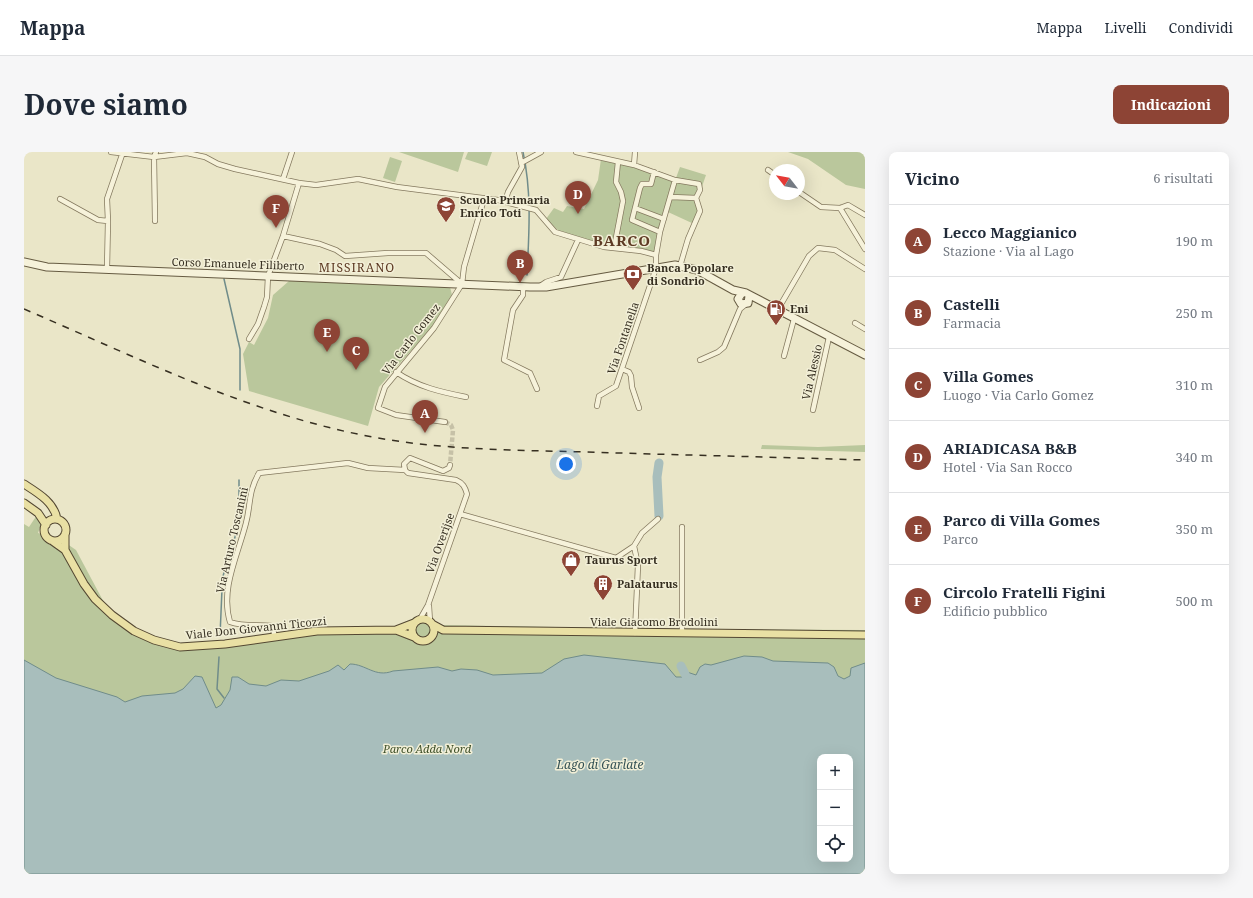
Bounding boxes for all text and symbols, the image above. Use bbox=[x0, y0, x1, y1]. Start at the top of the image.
text: Mappa bbox=[20, 15, 85, 41]
text: Mappa bbox=[1036, 18, 1083, 37]
text: Livelli bbox=[1105, 18, 1147, 37]
text: Condividi bbox=[1169, 18, 1233, 37]
text: Dove siamo bbox=[24, 85, 188, 123]
button: Indicazioni bbox=[1113, 85, 1229, 124]
north arrow bbox=[769, 164, 805, 200]
text: Vicino bbox=[905, 167, 960, 190]
text: 6 risultati bbox=[1153, 169, 1213, 187]
pin: D bbox=[565, 181, 591, 214]
place label: Scuola Primaria Enrico Toti bbox=[460, 192, 550, 220]
pin: F bbox=[263, 195, 289, 228]
school or university icon: Scuola Primaria Enrico Toti bbox=[435, 195, 457, 223]
text: Lecco Maggianico bbox=[943, 222, 1077, 242]
district label: BARCO bbox=[593, 230, 651, 250]
text: A bbox=[913, 232, 923, 250]
text: 190 m bbox=[1176, 232, 1213, 250]
text: Stazione · Via al Lago bbox=[943, 242, 1074, 260]
pin: B bbox=[507, 250, 533, 283]
street label: Corso Emanuele Filiberto bbox=[171, 254, 305, 273]
district label: MISSIRANO bbox=[319, 259, 395, 276]
place label: Banca Popolare di Sondrio bbox=[647, 260, 734, 288]
bank icon: Banca Popolare di Sondrio bbox=[622, 263, 644, 291]
text: Castelli bbox=[943, 294, 1000, 314]
fuel station icon: Eni bbox=[765, 298, 787, 326]
street label: Via Carlo Gomez bbox=[378, 300, 443, 378]
street label: Via Fontanella bbox=[603, 300, 642, 376]
place label: Eni bbox=[790, 301, 809, 316]
text: B bbox=[914, 304, 922, 322]
text: 250 m bbox=[1176, 304, 1213, 322]
text: Farmacia bbox=[943, 314, 1001, 332]
pin: E bbox=[314, 319, 340, 352]
pin: C bbox=[343, 337, 369, 370]
street label: Via Alessio bbox=[798, 343, 825, 401]
text: Villa Gomes bbox=[943, 366, 1034, 386]
text: C bbox=[914, 376, 922, 394]
text: 310 m bbox=[1176, 376, 1213, 394]
text: Luogo · Via Carlo Gomez bbox=[943, 386, 1094, 404]
pin: A bbox=[412, 400, 438, 433]
text: ARIADICASA B&B bbox=[943, 438, 1077, 458]
text: D bbox=[913, 448, 923, 466]
text: 340 m bbox=[1176, 448, 1213, 466]
your location bbox=[556, 454, 576, 474]
text: Hotel · Via San Rocco bbox=[943, 458, 1073, 476]
street label: Via Arturo Toscanini bbox=[212, 485, 251, 594]
street label: Via Overijse bbox=[422, 510, 457, 575]
text: Parco di Villa Gomes bbox=[943, 510, 1100, 530]
text: E bbox=[914, 520, 922, 538]
text: 350 m bbox=[1176, 520, 1213, 538]
text: Parco bbox=[943, 530, 978, 548]
shop icon: Taurus Sport bbox=[560, 549, 582, 577]
place label: Taurus Sport bbox=[585, 552, 658, 567]
building icon: Palataurus bbox=[592, 573, 614, 601]
place label: Palataurus bbox=[617, 576, 678, 591]
text: Circolo Fratelli Figini bbox=[943, 582, 1105, 602]
text: F bbox=[914, 592, 922, 610]
text: 500 m bbox=[1176, 592, 1213, 610]
text: Edificio pubblico bbox=[943, 602, 1048, 620]
street label: Viale Don Giovanni Ticozzi bbox=[185, 613, 327, 642]
street label: Viale Giacomo Brodolini bbox=[590, 614, 718, 629]
park label: Parco Adda Nord bbox=[382, 741, 472, 756]
map controls bbox=[817, 754, 853, 862]
button: + bbox=[817, 754, 853, 790]
water label: Lago di Garlate bbox=[556, 756, 644, 773]
button: − bbox=[817, 790, 853, 826]
button: locate bbox=[817, 826, 853, 862]

